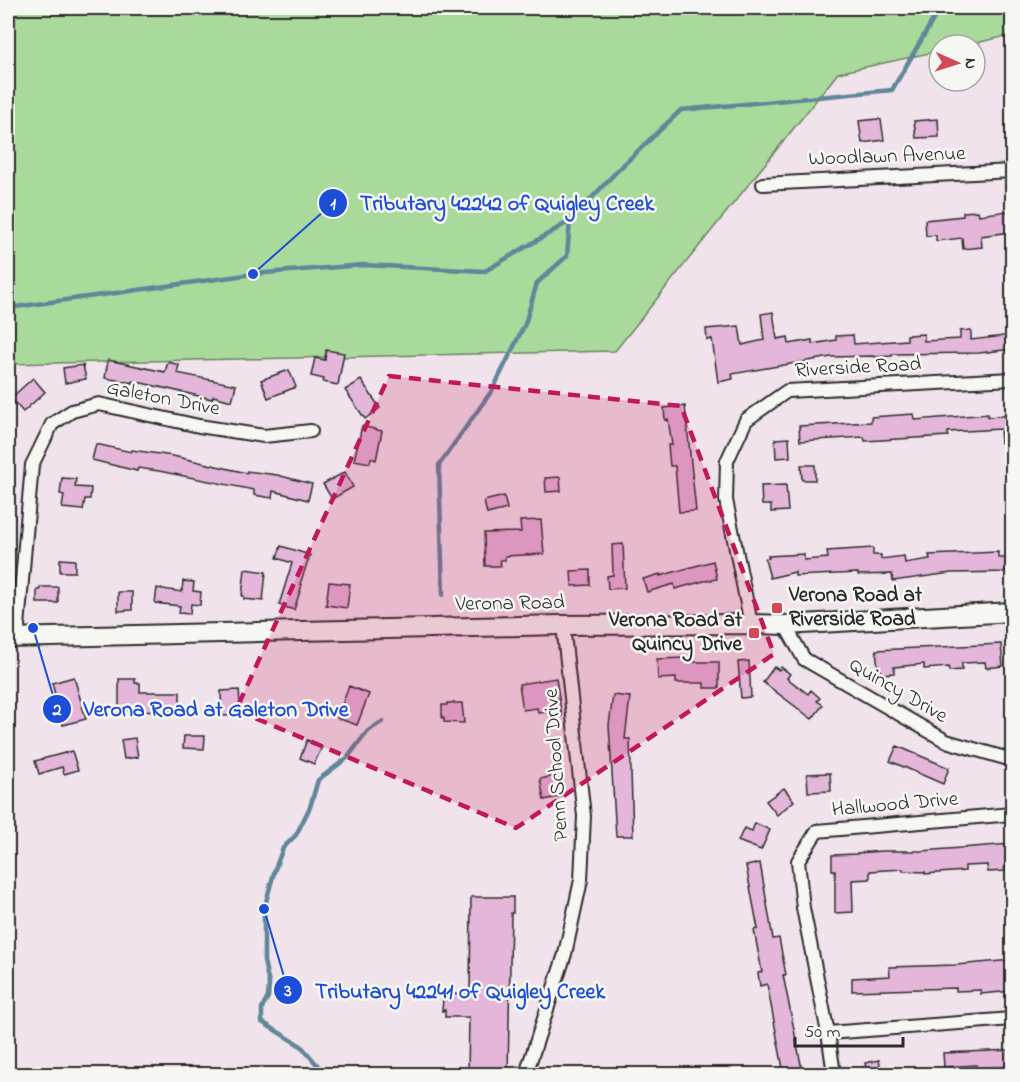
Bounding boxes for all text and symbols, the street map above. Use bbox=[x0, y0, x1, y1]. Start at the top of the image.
north arrow bbox=[927, 33, 987, 93]
text: N bbox=[958, 58, 982, 70]
street label: Woodlawn Avenue bbox=[808, 139, 967, 175]
callout: Tributary 42242 of Quigley Creek bbox=[318, 183, 666, 223]
text: Tributary 42242 of Quigley Creek bbox=[360, 189, 655, 222]
text: 1 bbox=[330, 192, 336, 218]
street label: Riverside Road bbox=[794, 350, 922, 386]
street label: Galeton Drive bbox=[104, 373, 223, 425]
place label: Verona Road at Riverside Road bbox=[788, 581, 923, 635]
street label: Verona Road bbox=[454, 588, 565, 620]
marker: Verona Road at Riverside Road bbox=[770, 601, 784, 615]
place label: Verona Road at Quincy Drive bbox=[608, 606, 743, 662]
marker: Verona Road at Quincy Drive bbox=[747, 626, 761, 640]
street label: Quincy Drive bbox=[842, 651, 954, 733]
street label: Penn School Drive bbox=[537, 687, 577, 842]
callout: Verona Road at Galeton Drive bbox=[42, 689, 361, 729]
text: Verona Road at Galeton Drive bbox=[82, 695, 350, 727]
text: 2 bbox=[52, 698, 62, 724]
street label: Hallwood Drive bbox=[830, 784, 960, 825]
callout: Tributary 42241 of Quigley Creek bbox=[273, 970, 617, 1010]
text: Tributary 42241 of Quigley Creek bbox=[315, 977, 606, 1010]
text: 3 bbox=[283, 979, 292, 1005]
scale bar bbox=[795, 1010, 903, 1048]
text: 50 m bbox=[804, 1020, 841, 1046]

